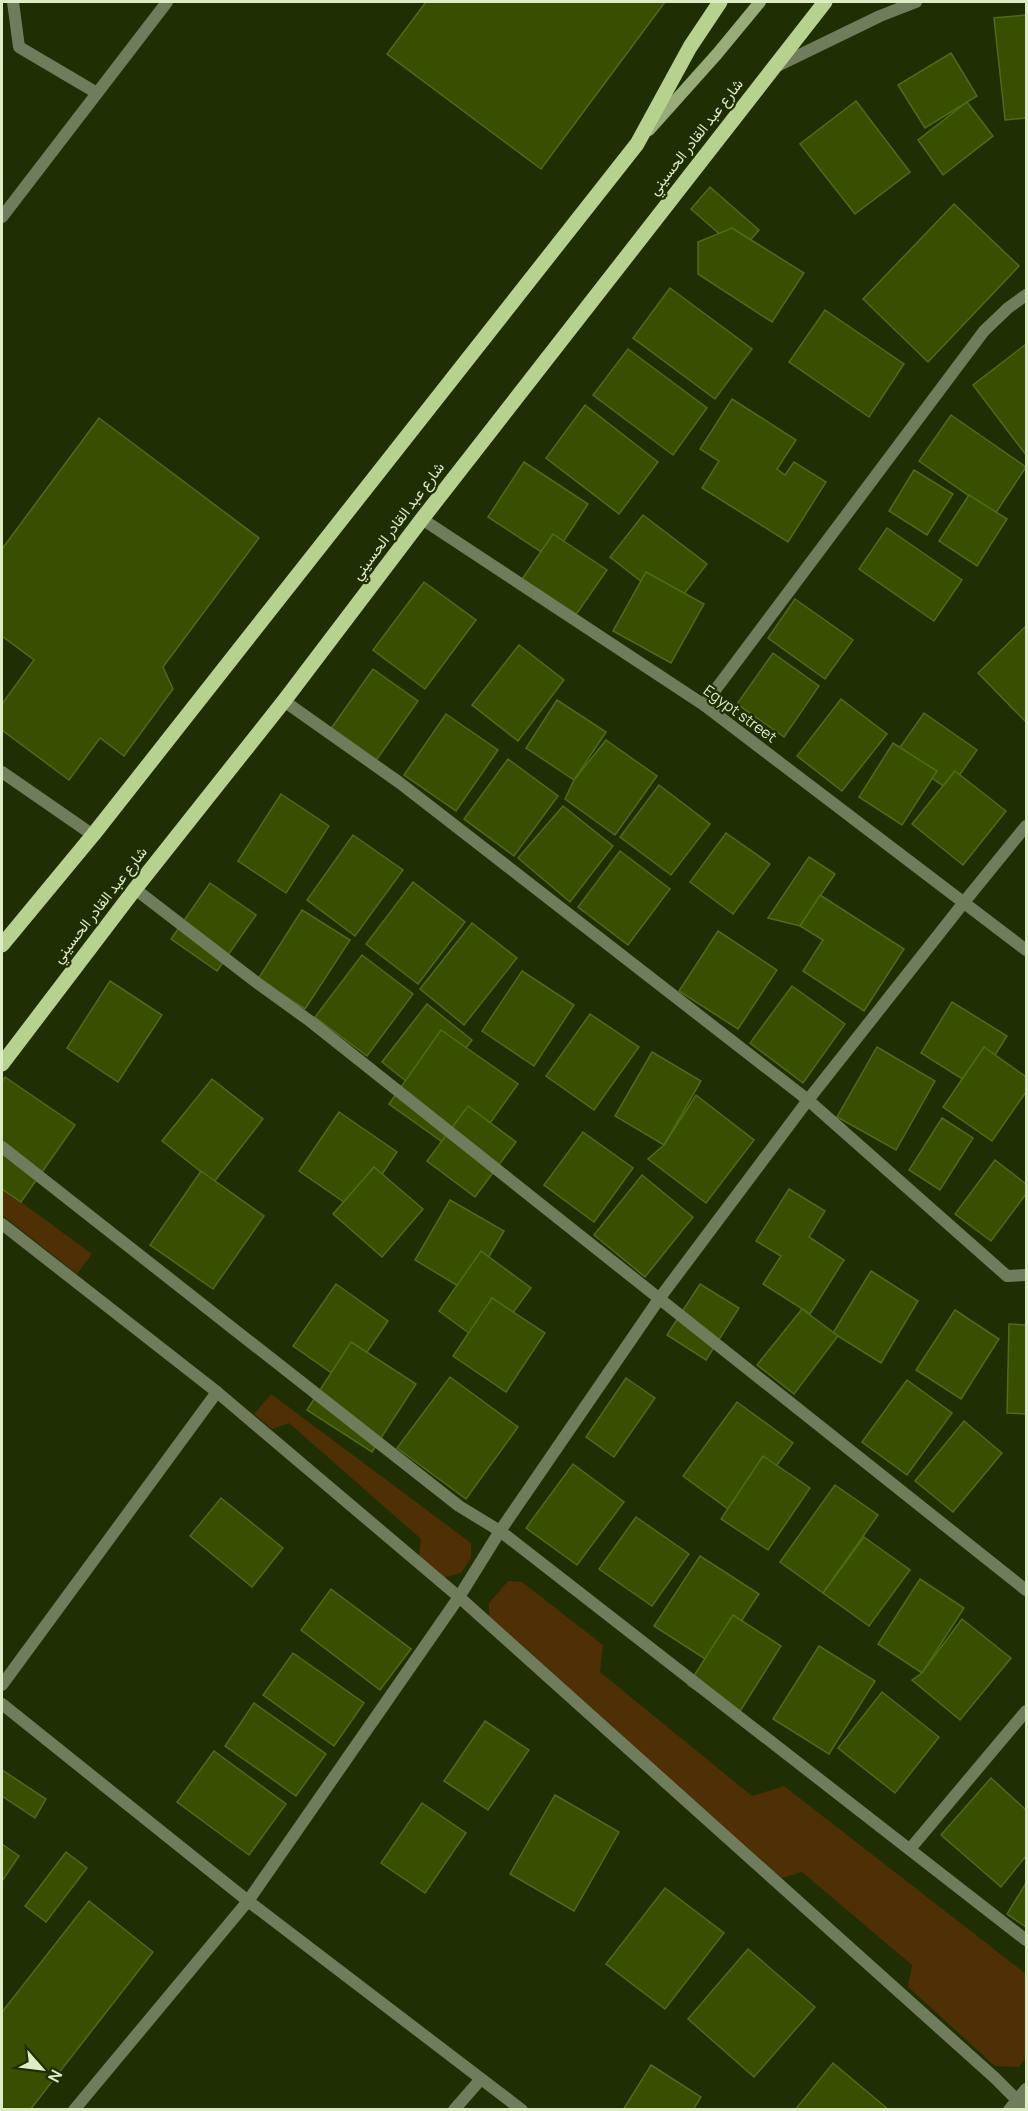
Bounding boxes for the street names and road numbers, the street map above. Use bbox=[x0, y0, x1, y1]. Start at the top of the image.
street label: شارع عبد القادر الحسيني bbox=[643, 74, 750, 201]
street label: شارع عبد القادر الحسيني bbox=[346, 457, 451, 586]
street label: Egypt street bbox=[699, 680, 781, 747]
street label: شارع عبد القادر الحسيني bbox=[47, 842, 154, 969]

